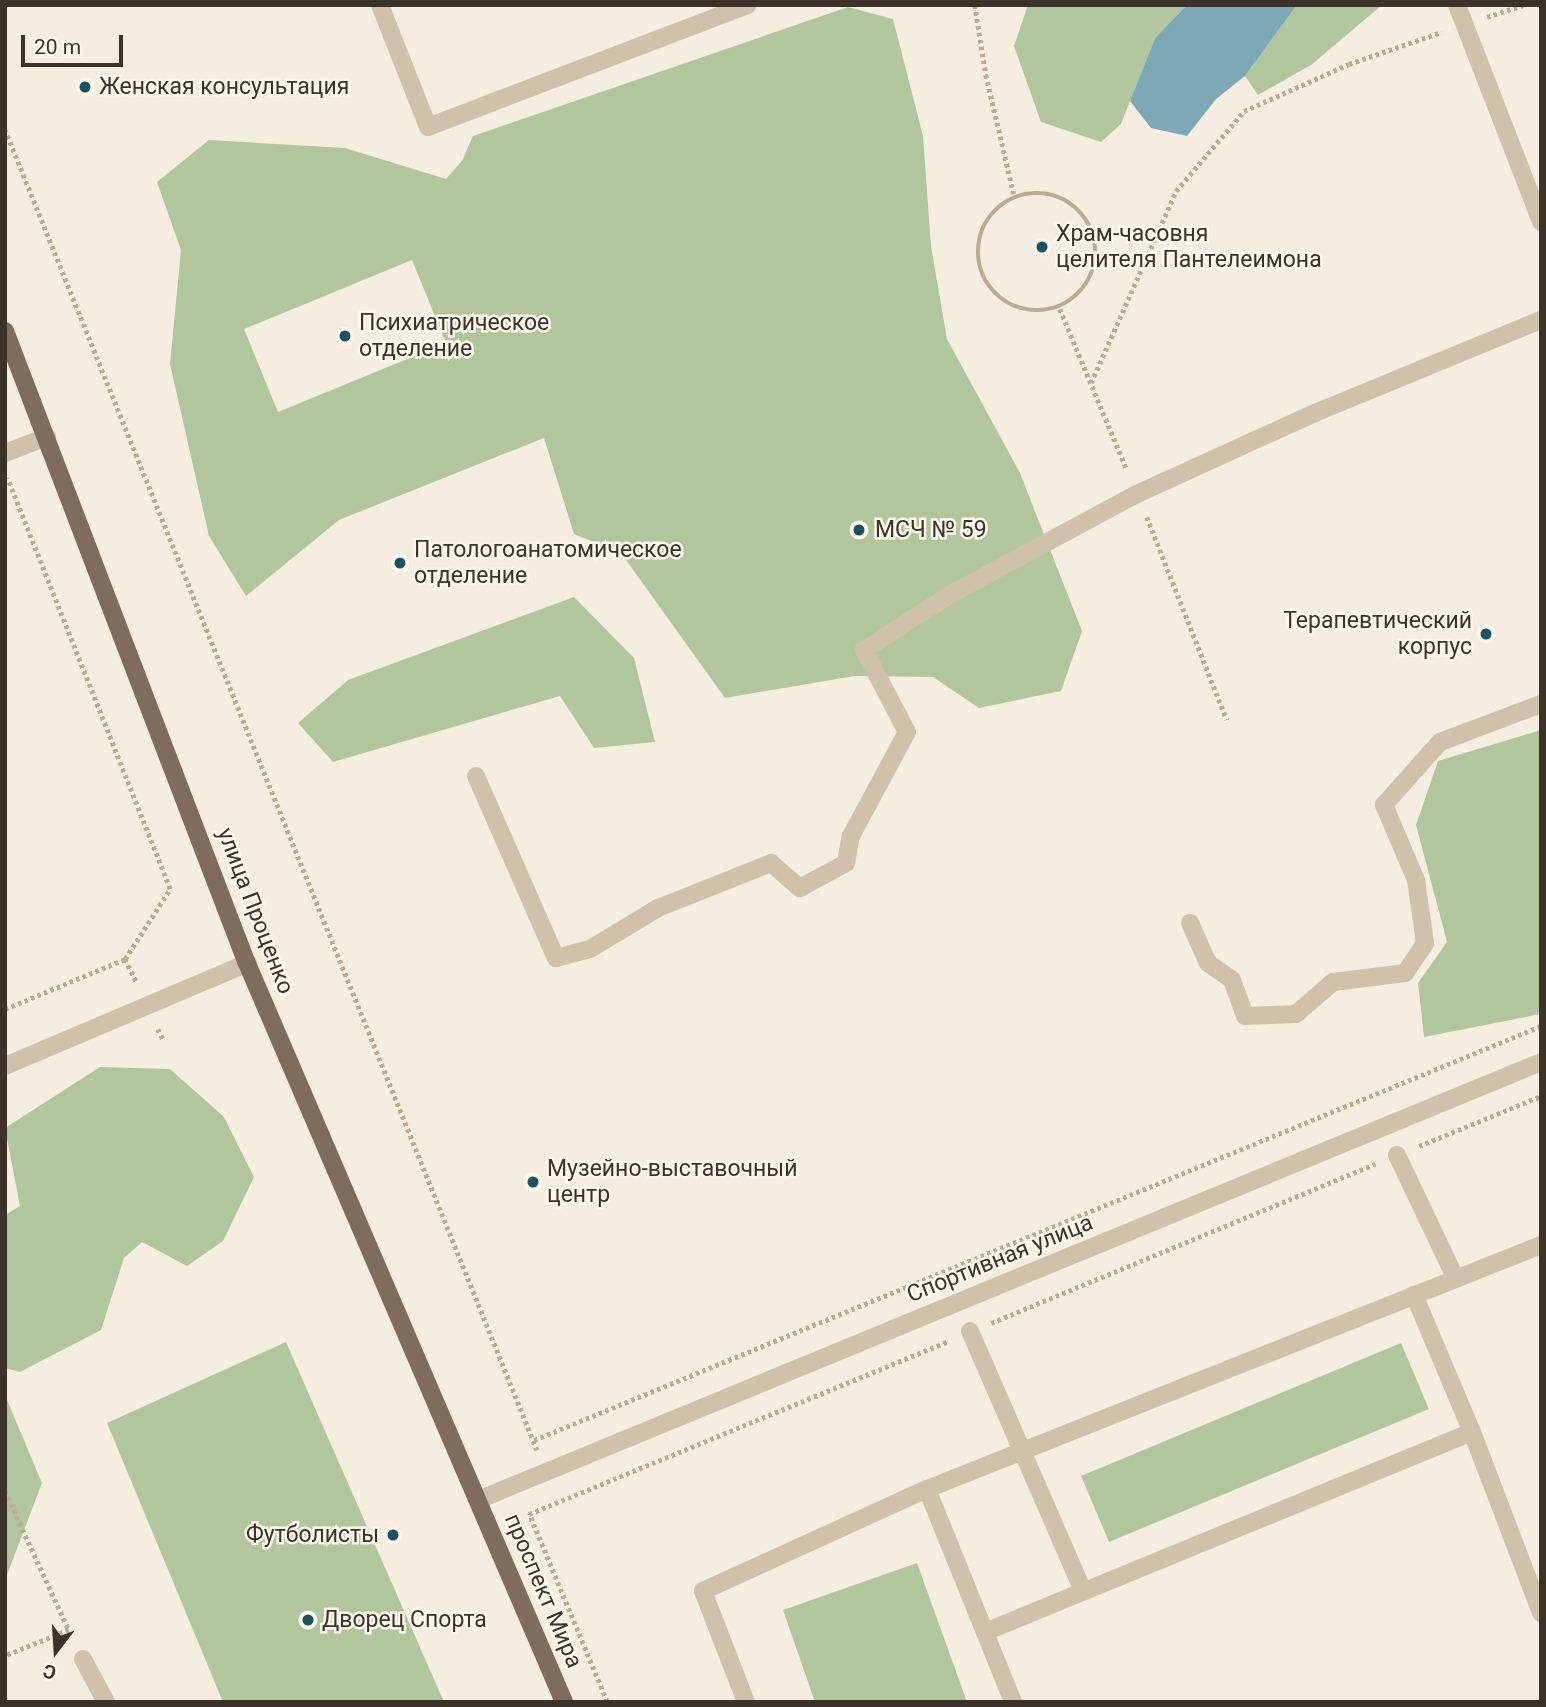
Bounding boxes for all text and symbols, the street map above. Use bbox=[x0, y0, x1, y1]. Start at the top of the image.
scale bar bbox=[24, 21, 126, 65]
text: 20 m bbox=[34, 35, 81, 59]
place label: Женская консультация bbox=[99, 73, 349, 101]
marker: Женская консультация bbox=[77, 79, 93, 95]
place label: Храм-часовня целителя Пантелеимона bbox=[1056, 220, 1322, 274]
marker: Храм-часовня целителя Пантелеимона bbox=[1034, 239, 1050, 255]
place label: Психиатрическое отделение bbox=[359, 309, 549, 363]
marker: Психиатрическое отделение bbox=[337, 328, 353, 344]
place label: МСЧ № 59 bbox=[875, 516, 987, 544]
marker: МСЧ № 59 bbox=[849, 520, 869, 540]
place label: Патологоанатомическое отделение bbox=[414, 536, 682, 590]
marker: Патологоанатомическое отделение bbox=[392, 555, 408, 571]
place label: Терапевтический корпус bbox=[1283, 607, 1472, 661]
marker: Терапевтический корпус bbox=[1478, 626, 1494, 642]
street label: улица Проценко bbox=[211, 824, 299, 998]
place label: Музейно-выставочный центр bbox=[547, 1155, 797, 1209]
marker: Музейно-выставочный центр bbox=[525, 1174, 541, 1190]
street label: Спортивная улица bbox=[903, 1209, 1097, 1309]
street label: проспект Мира bbox=[498, 1510, 588, 1672]
place label: Футболисты bbox=[246, 1521, 379, 1549]
marker: Футболисты bbox=[385, 1527, 401, 1543]
place label: Дворец Спорта bbox=[322, 1606, 487, 1634]
marker: Дворец Спорта bbox=[300, 1612, 316, 1628]
north arrow bbox=[21, 1616, 91, 1686]
text: С bbox=[40, 1659, 59, 1684]

